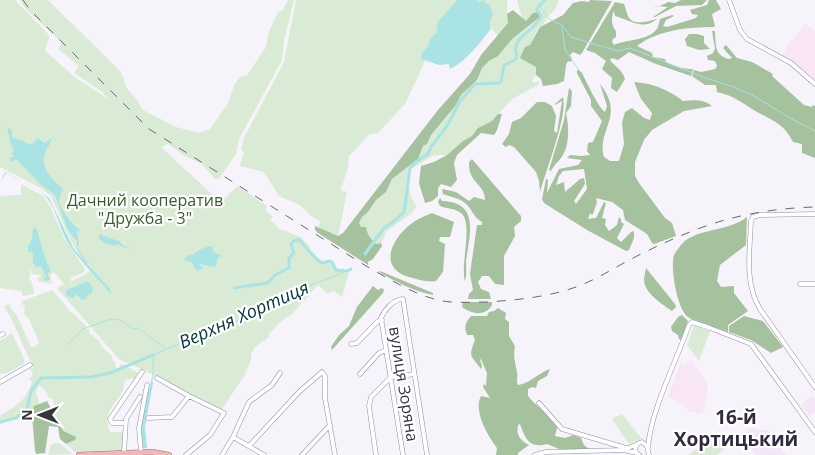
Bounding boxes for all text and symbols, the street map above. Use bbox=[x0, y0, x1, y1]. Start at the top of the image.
park label: Дачний кооператив "Дружба - 3" bbox=[67, 189, 223, 229]
water label: Верхня Хортиця bbox=[175, 275, 312, 353]
street label: вулиця Зоряна bbox=[384, 325, 424, 443]
north arrow bbox=[15, 390, 65, 440]
district label: 16-й Хортицький bbox=[674, 404, 798, 452]
text: N bbox=[17, 409, 36, 421]

